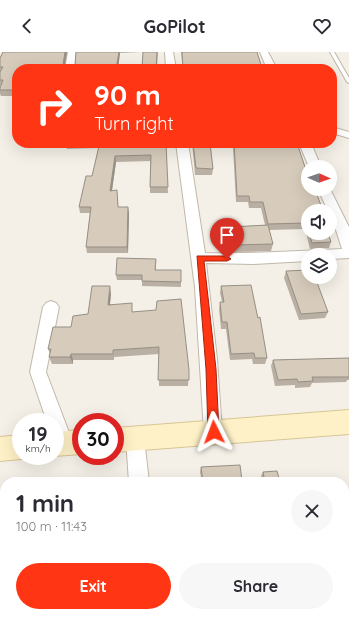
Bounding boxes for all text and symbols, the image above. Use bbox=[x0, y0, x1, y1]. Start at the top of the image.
icon: back bbox=[16, 15, 38, 37]
text: GoPilot bbox=[143, 15, 206, 38]
icon: heart bbox=[311, 15, 333, 37]
text: 90 m bbox=[94, 77, 161, 112]
icon: right bbox=[28, 80, 80, 132]
text: Turn right bbox=[94, 112, 174, 135]
north arrow bbox=[301, 160, 337, 196]
map controls bbox=[301, 160, 337, 284]
button: sound bbox=[301, 204, 337, 240]
pin bbox=[210, 218, 244, 259]
icon: arrive bbox=[216, 224, 238, 246]
button: layers bbox=[301, 248, 337, 284]
position arrow bbox=[193, 411, 235, 453]
speed limit sign: 30 bbox=[72, 413, 124, 465]
text: 19 bbox=[28, 421, 48, 446]
text: km/h bbox=[25, 442, 51, 455]
text: 1 min bbox=[16, 488, 74, 518]
button: close bbox=[291, 490, 333, 532]
text: 100 m · 11:43 bbox=[16, 518, 87, 534]
button: Exit bbox=[16, 563, 171, 609]
button: Share bbox=[179, 563, 333, 609]

